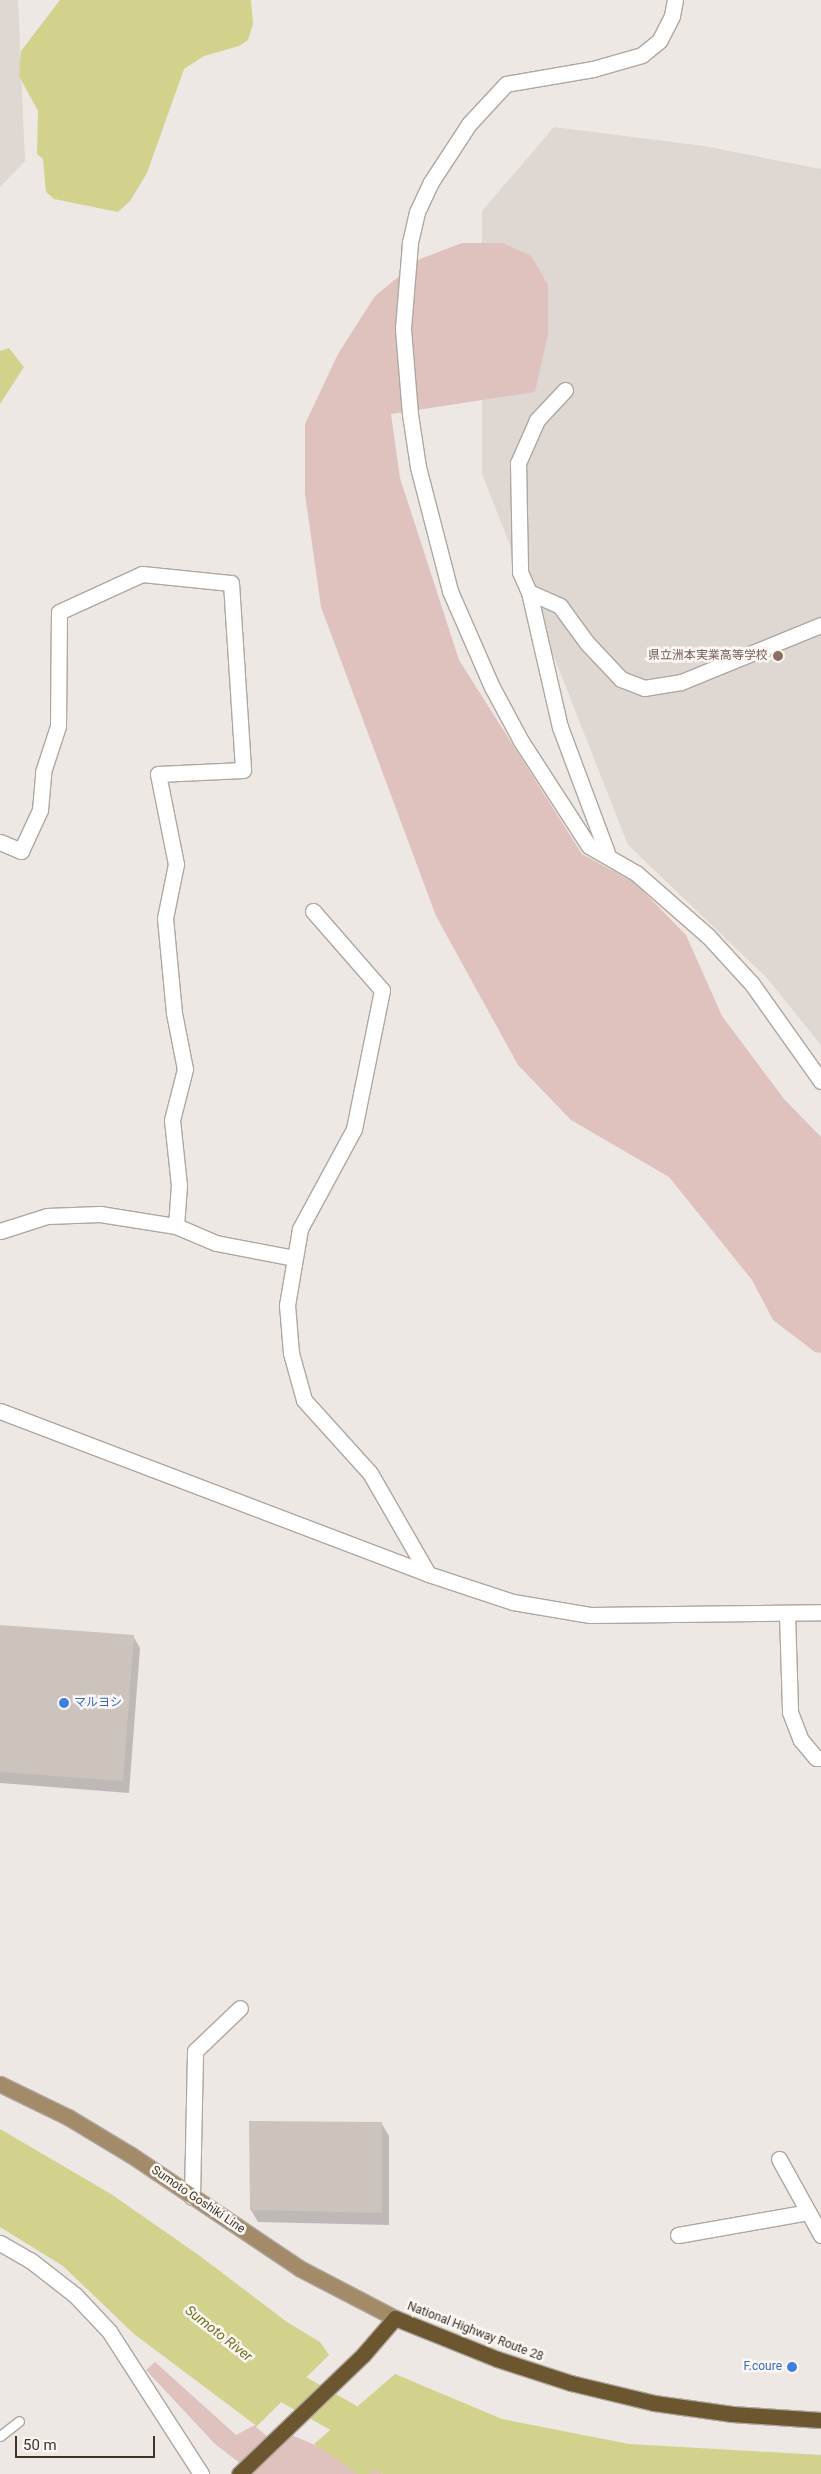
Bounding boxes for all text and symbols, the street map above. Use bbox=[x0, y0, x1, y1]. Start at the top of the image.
place label: 県立洲本実業高等学校 bbox=[648, 649, 768, 663]
marker: 県立洲本実業高等学校 bbox=[772, 650, 784, 662]
place label: マルヨシ bbox=[74, 1696, 122, 1710]
marker: マルヨシ bbox=[58, 1697, 70, 1709]
street label: Sumoto Goshiki Line bbox=[148, 2163, 248, 2237]
street label: National Highway Route 28 bbox=[405, 2299, 545, 2365]
water label: Sumoto River bbox=[182, 2302, 256, 2364]
place label: F.coure bbox=[744, 2360, 782, 2374]
marker: F.coure bbox=[786, 2361, 798, 2373]
scale bar bbox=[18, 2426, 158, 2458]
text: 50 m bbox=[23, 2436, 57, 2454]

